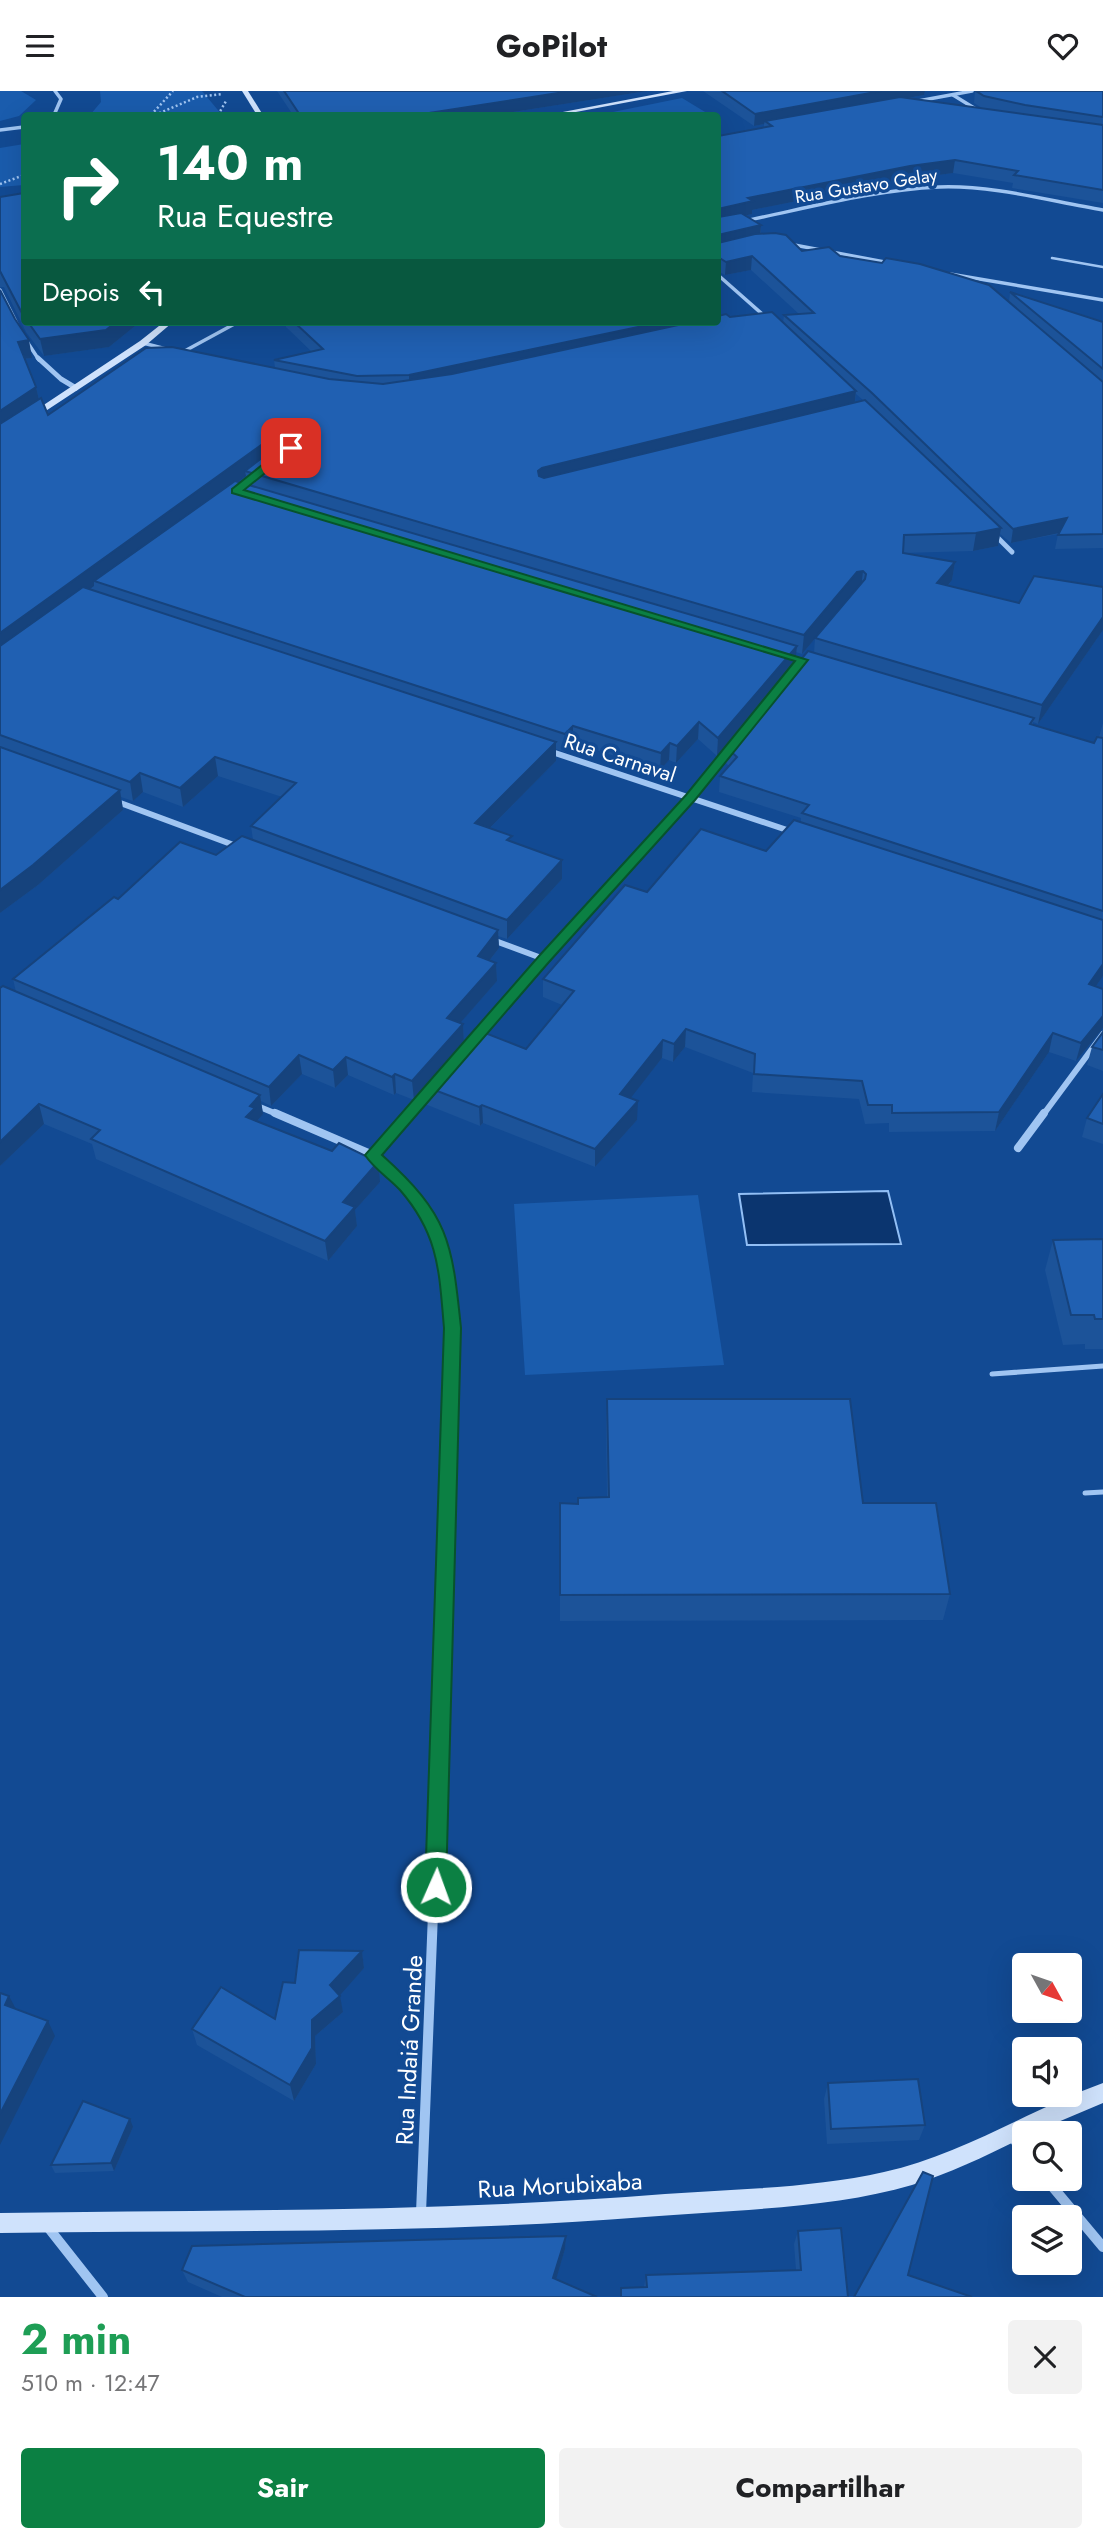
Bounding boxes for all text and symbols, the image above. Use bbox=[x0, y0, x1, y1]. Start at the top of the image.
text: GoPilot bbox=[496, 23, 607, 69]
icon: menu bbox=[21, 27, 59, 65]
icon: heart bbox=[1044, 27, 1082, 65]
text: 140 m bbox=[157, 128, 303, 198]
icon: right bbox=[42, 140, 133, 231]
street label: Rua Gustavo Gelay bbox=[793, 162, 939, 210]
text: Rua Equestre bbox=[157, 193, 333, 239]
text: Depois bbox=[42, 273, 119, 311]
icon: left bbox=[133, 273, 171, 311]
pin bbox=[261, 418, 321, 478]
icon: arrive bbox=[272, 429, 310, 467]
street label: Rua Carnaval bbox=[560, 726, 680, 790]
position arrow bbox=[399, 1850, 473, 1924]
north arrow bbox=[1012, 1953, 1082, 2023]
map controls bbox=[1012, 1953, 1082, 2275]
street label: Rua Indaiá Grande bbox=[387, 1954, 431, 2146]
button: sound bbox=[1012, 2037, 1082, 2107]
button: search bbox=[1012, 2121, 1082, 2191]
street label: Rua Morubixaba bbox=[477, 2163, 643, 2207]
button: layers bbox=[1012, 2205, 1082, 2275]
text: 2 min bbox=[21, 2309, 131, 2370]
button: close bbox=[1008, 2320, 1082, 2394]
text: 510 m · 12:47 bbox=[21, 2366, 159, 2400]
button: Sair bbox=[21, 2448, 545, 2528]
button: Compartilhar bbox=[559, 2448, 1082, 2528]

